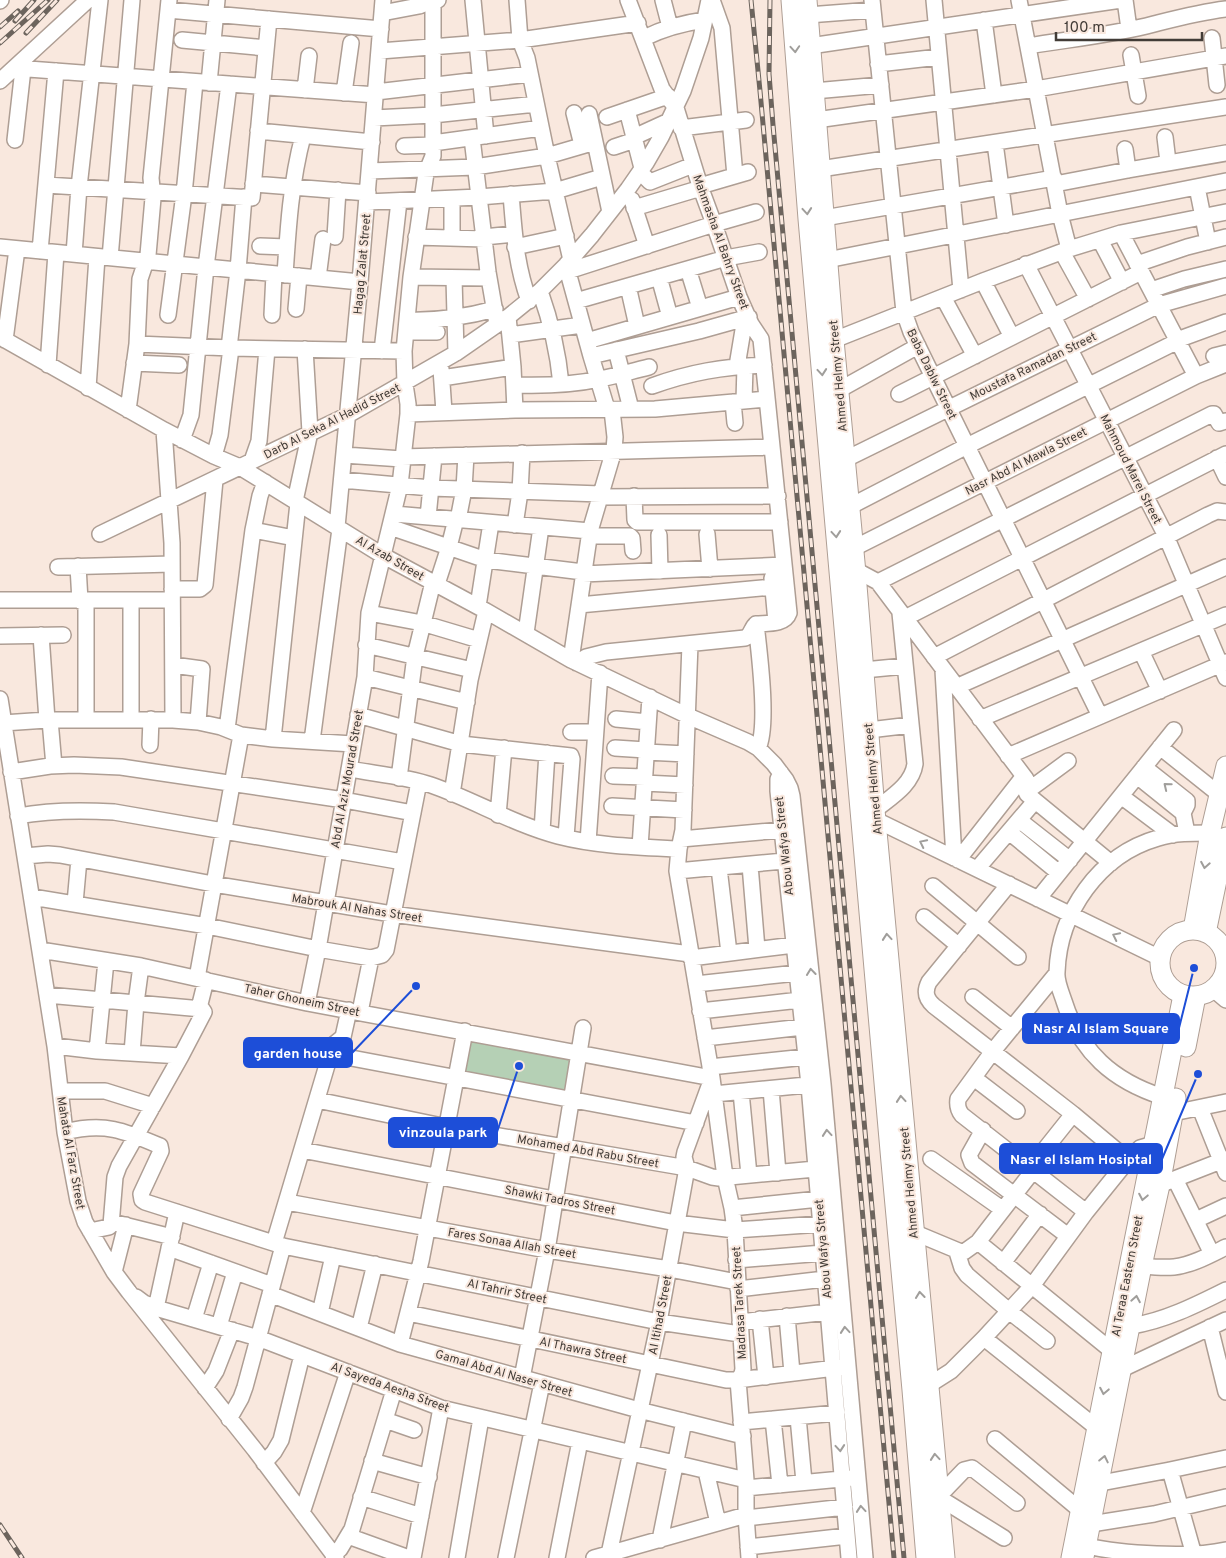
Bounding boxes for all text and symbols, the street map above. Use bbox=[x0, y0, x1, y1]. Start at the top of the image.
scale bar bbox=[1056, 10, 1202, 42]
text: 100 m bbox=[1064, 19, 1105, 38]
one-way arrow bbox=[789, 45, 800, 53]
street label: Mahmasha Al Bahry Street bbox=[688, 173, 752, 312]
one-way arrow bbox=[802, 207, 813, 215]
street label: Hagag Zalat Street bbox=[351, 213, 375, 315]
street label: Ahmed Helmy Street bbox=[826, 319, 852, 432]
street label: Baba Dablw Street bbox=[902, 326, 960, 422]
street label: Moustafa Ramadan Street bbox=[967, 329, 1100, 405]
one-way arrow bbox=[816, 369, 827, 377]
street label: Darb Al Seka Al Hadid Street bbox=[261, 380, 404, 463]
street label: Mahmoud Marei Street bbox=[1095, 412, 1165, 527]
street label: Nasr Abd Al Mawla Street bbox=[963, 424, 1090, 500]
one-way arrow bbox=[831, 531, 842, 539]
street label: Al Azab Street bbox=[352, 533, 427, 585]
street label: Abd Al Aziz Mourad Street bbox=[328, 709, 368, 850]
street label: Ahmed Helmy Street bbox=[861, 722, 887, 835]
one-way arrow bbox=[1164, 782, 1173, 791]
street label: Abou Wafya Street bbox=[772, 795, 798, 896]
one-way arrow bbox=[919, 838, 928, 849]
one-way arrow bbox=[1200, 861, 1210, 870]
street label: Mabrouk Al Nahas Street bbox=[290, 891, 423, 927]
one-way arrow bbox=[1112, 932, 1121, 943]
one-way arrow bbox=[882, 933, 893, 941]
one-way arrow bbox=[806, 967, 817, 975]
street label: Taher Ghoneim Street bbox=[243, 981, 361, 1021]
callout: Nasr Al Islam Square bbox=[1023, 1014, 1179, 1043]
text: Nasr Al Islam Square bbox=[1033, 1021, 1169, 1038]
callout: garden house bbox=[244, 1038, 352, 1067]
text: garden house bbox=[254, 1046, 342, 1063]
street label: Mahata Al Farz Street bbox=[52, 1095, 88, 1211]
one-way arrow bbox=[896, 1095, 907, 1103]
callout: vinzoula park bbox=[389, 1118, 497, 1147]
text: vinzoula park bbox=[399, 1125, 488, 1142]
street label: Ahmed Helmy Street bbox=[897, 1126, 923, 1239]
one-way arrow bbox=[822, 1129, 833, 1137]
street label: Mohamed Abd Rabu Street bbox=[516, 1132, 660, 1172]
callout: Nasr el Islam Hosiptal bbox=[1000, 1144, 1162, 1173]
text: Nasr el Islam Hosiptal bbox=[1010, 1152, 1152, 1169]
street label: Shawki Tadros Street bbox=[503, 1182, 617, 1220]
one-way arrow bbox=[1138, 1193, 1149, 1201]
street label: Abou Wafya Street bbox=[812, 1199, 836, 1299]
street label: Al Teraa Eastern Street bbox=[1108, 1214, 1148, 1338]
street label: Fares Sonaa Allah Street bbox=[446, 1225, 577, 1263]
street label: Madrasa Tarek Street bbox=[729, 1246, 751, 1360]
street label: Al Itihad Street bbox=[645, 1274, 677, 1356]
street label: Al Tahrir Street bbox=[465, 1276, 548, 1308]
one-way arrow bbox=[915, 1291, 926, 1299]
one-way arrow bbox=[1130, 1295, 1140, 1304]
one-way arrow bbox=[840, 1326, 851, 1334]
street label: Al Thawra Street bbox=[538, 1334, 628, 1368]
street label: Gamal Abd Al Naser Street bbox=[433, 1347, 574, 1401]
street label: Al Sayeda Aesha Street bbox=[328, 1359, 451, 1417]
one-way arrow bbox=[1099, 1386, 1110, 1395]
one-way arrow bbox=[834, 1445, 845, 1453]
one-way arrow bbox=[930, 1453, 941, 1461]
one-way arrow bbox=[1098, 1454, 1109, 1463]
one-way arrow bbox=[856, 1505, 867, 1513]

